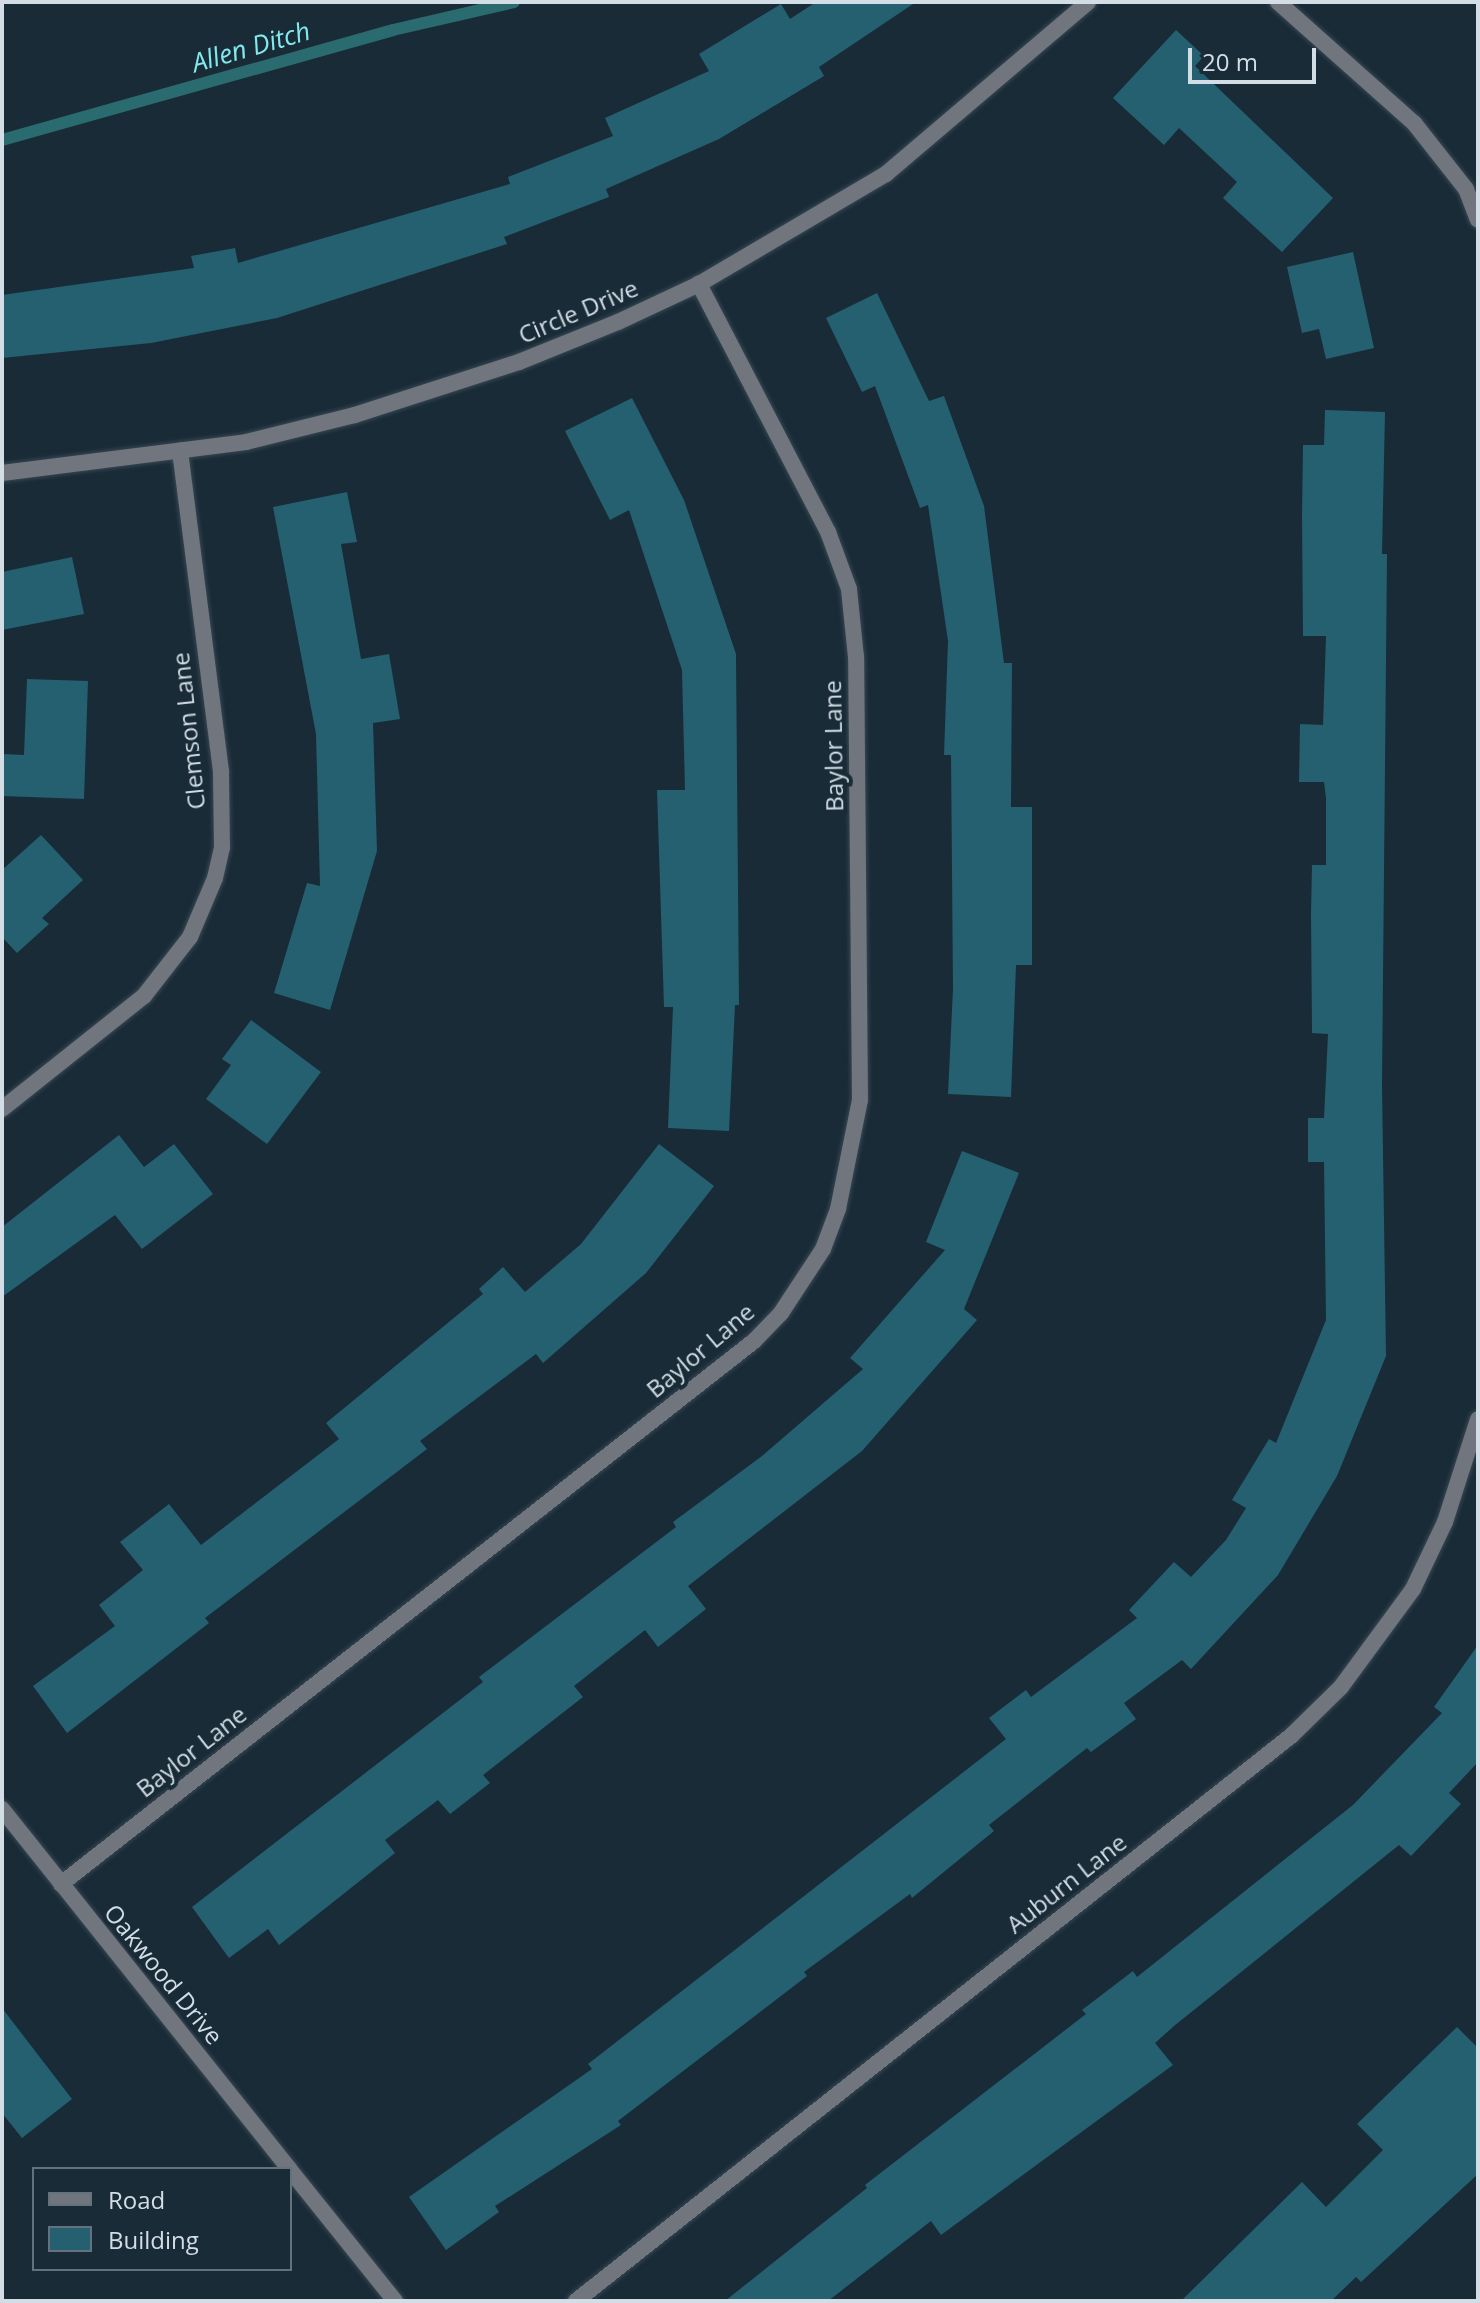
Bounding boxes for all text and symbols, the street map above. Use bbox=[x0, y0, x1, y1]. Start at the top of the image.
water label: Allen Ditch bbox=[188, 15, 314, 79]
scale bar bbox=[1192, 32, 1320, 82]
text: 20 m bbox=[1202, 45, 1258, 78]
street label: Circle Drive bbox=[514, 273, 642, 349]
street label: Clemson Lane bbox=[165, 651, 211, 811]
street label: Baylor Lane bbox=[817, 680, 849, 812]
street label: Baylor Lane bbox=[640, 1297, 760, 1403]
street label: Baylor Lane bbox=[130, 1699, 252, 1803]
street label: Auburn Lane bbox=[1000, 1827, 1132, 1939]
street label: Oakwood Drive bbox=[99, 1898, 229, 2050]
legend bbox=[32, 2167, 292, 2271]
text: Road bbox=[108, 2183, 165, 2216]
text: Building bbox=[108, 2223, 199, 2256]

